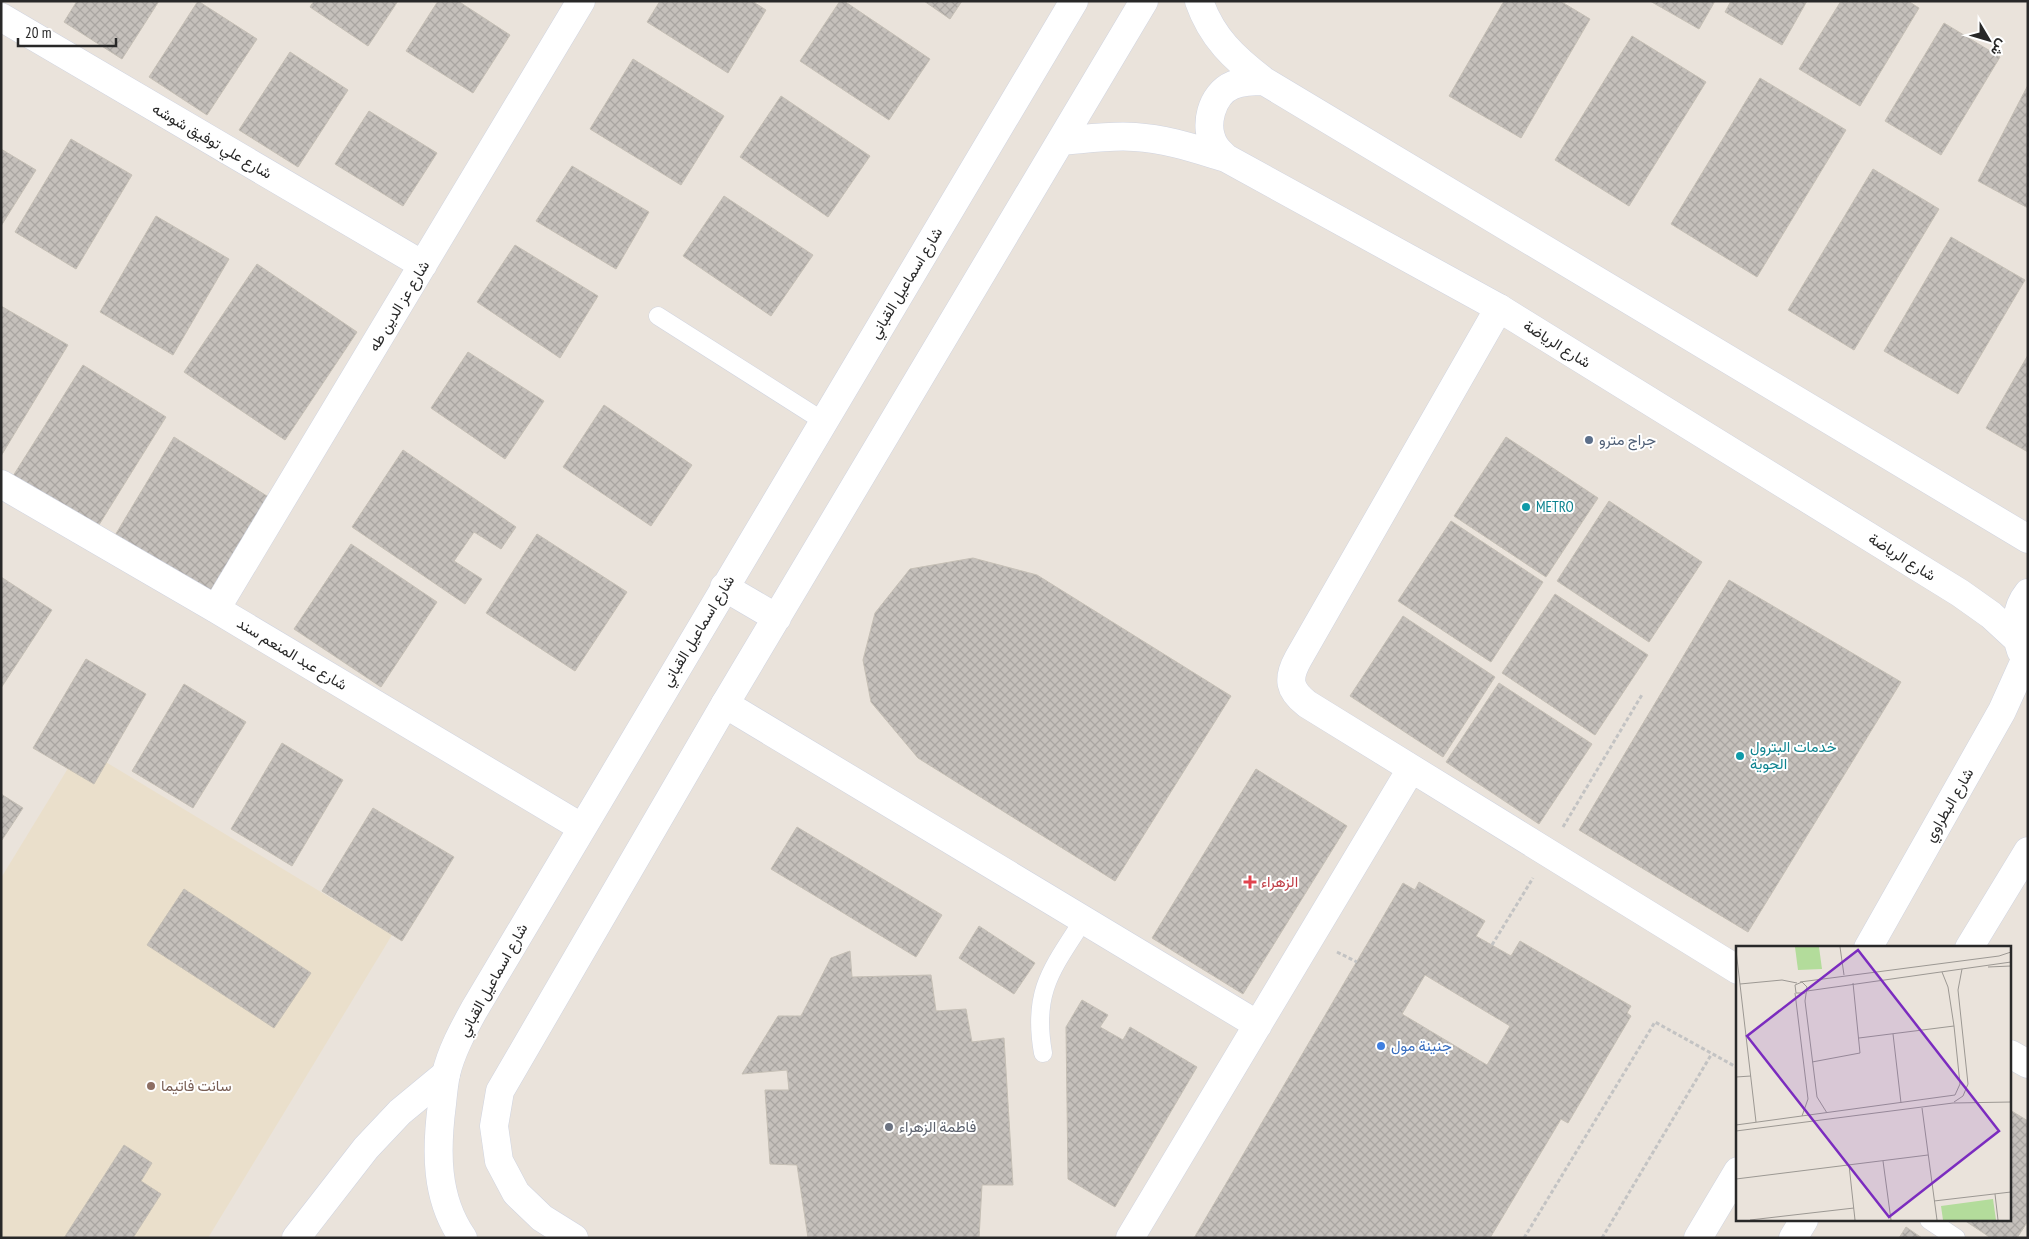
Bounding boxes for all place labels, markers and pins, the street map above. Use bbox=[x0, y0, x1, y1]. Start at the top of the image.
place label: جراج مترو bbox=[1599, 430, 1656, 451]
marker: جراج مترو bbox=[1583, 434, 1595, 446]
place label: METRO bbox=[1536, 497, 1574, 516]
marker: METRO bbox=[1520, 501, 1532, 513]
place label: خدمات البترول الجوية bbox=[1750, 737, 1836, 773]
marker: خدمات البترول الجوية bbox=[1734, 750, 1746, 762]
place label: الزهراء bbox=[1261, 872, 1298, 891]
marker: الزهراء bbox=[1243, 875, 1257, 889]
place label: جنينة مول bbox=[1391, 1036, 1452, 1055]
marker: جنينة مول bbox=[1375, 1040, 1387, 1052]
place label: سانت فاتيما bbox=[161, 1076, 232, 1095]
marker: سانت فاتيما bbox=[145, 1080, 157, 1092]
place label: فاطمة الزهراء bbox=[899, 1117, 976, 1136]
marker: فاطمة الزهراء bbox=[883, 1121, 895, 1133]

